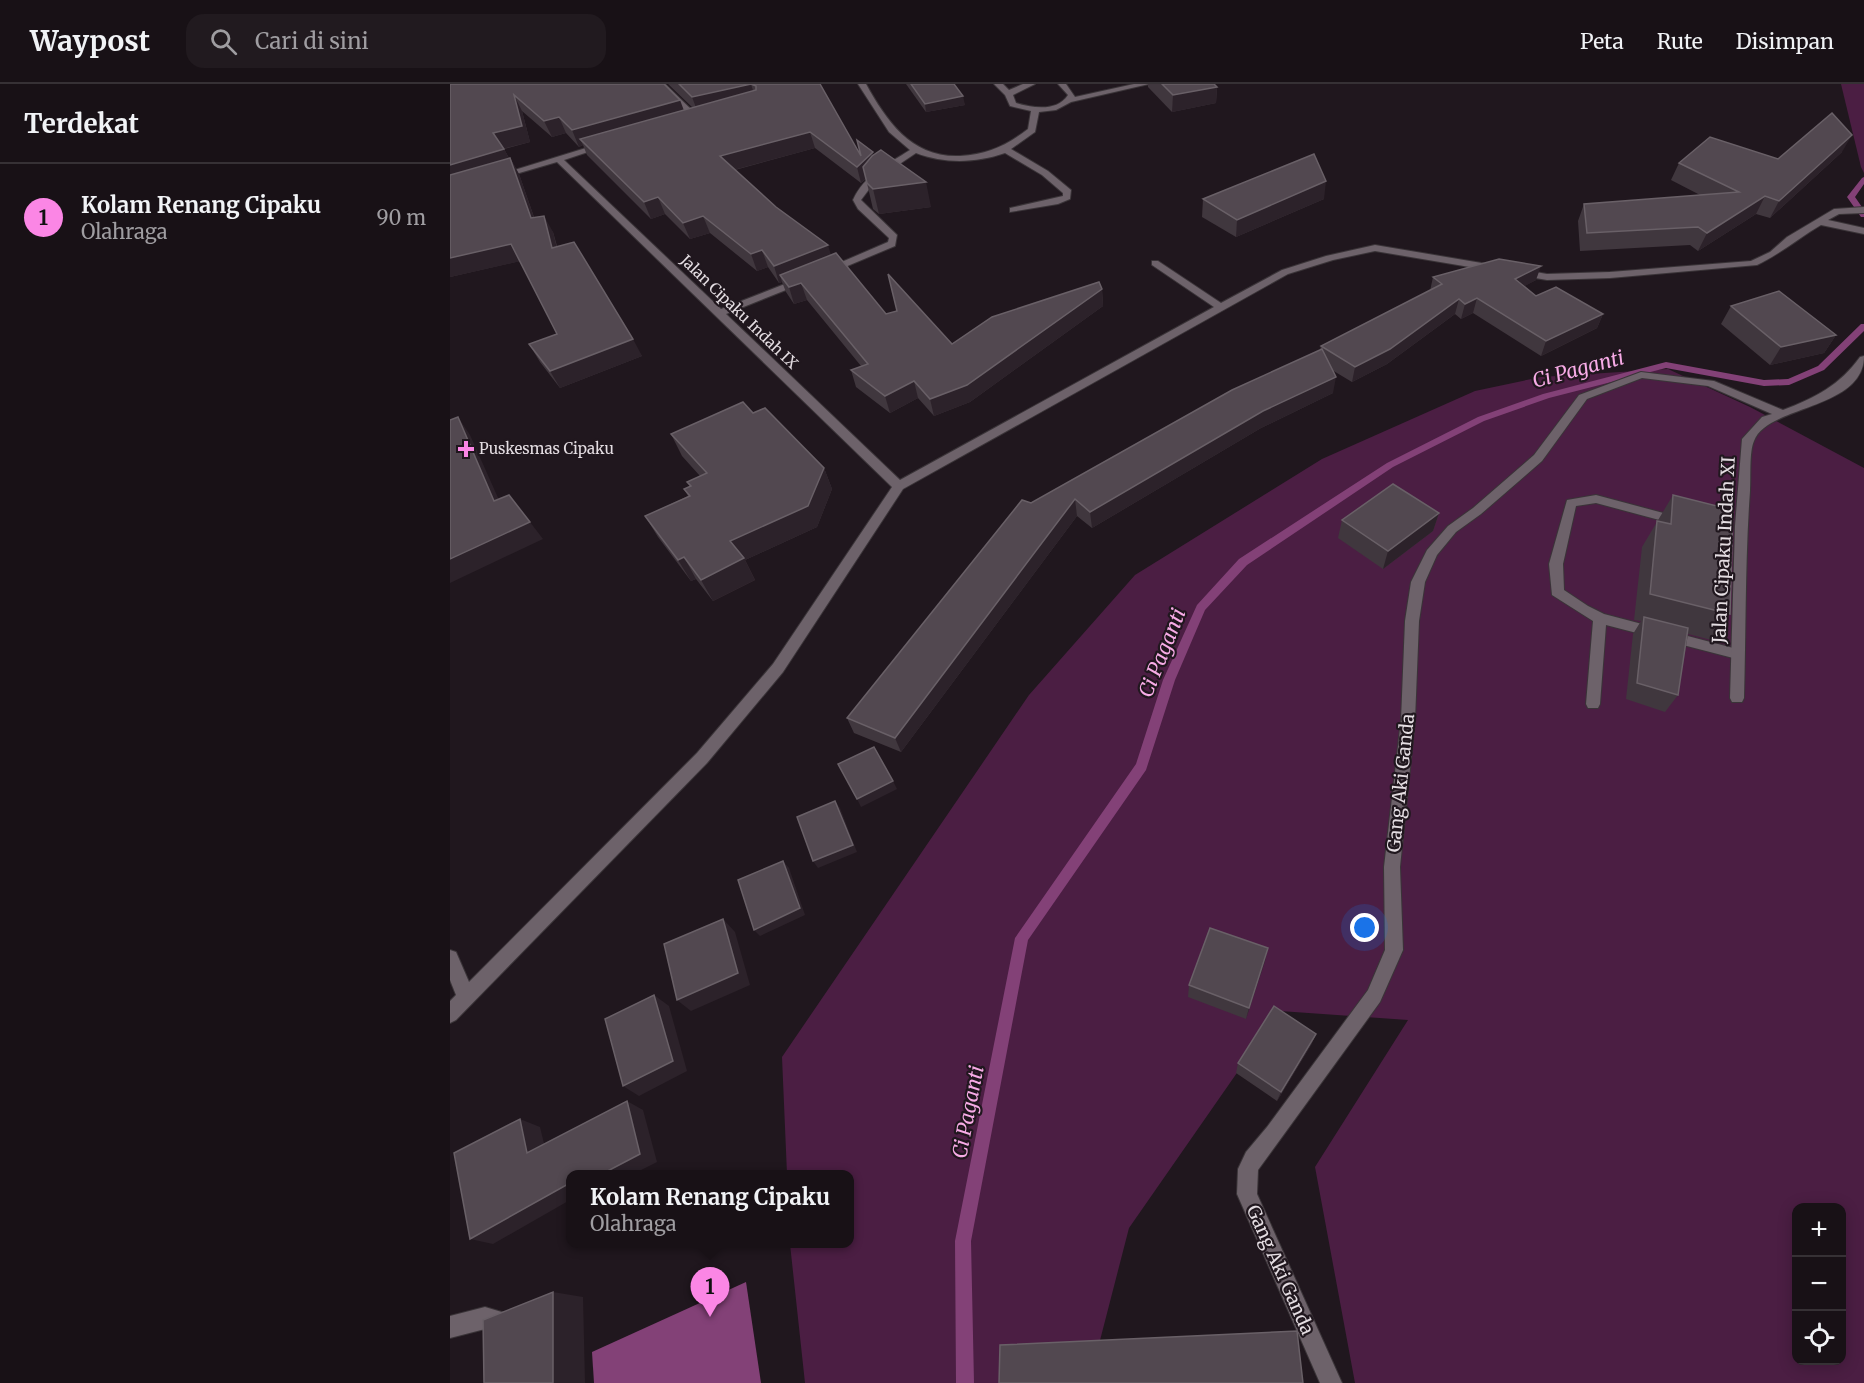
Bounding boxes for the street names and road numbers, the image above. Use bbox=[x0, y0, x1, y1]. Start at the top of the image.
street label: Jalan Cipaku Indah IX bbox=[676, 250, 802, 373]
street label: Jalan Cipaku Indah XI bbox=[1707, 456, 1740, 645]
street label: Gang Aki Ganda bbox=[1382, 712, 1419, 853]
street label: Gang Aki Ganda bbox=[1242, 1202, 1319, 1338]

